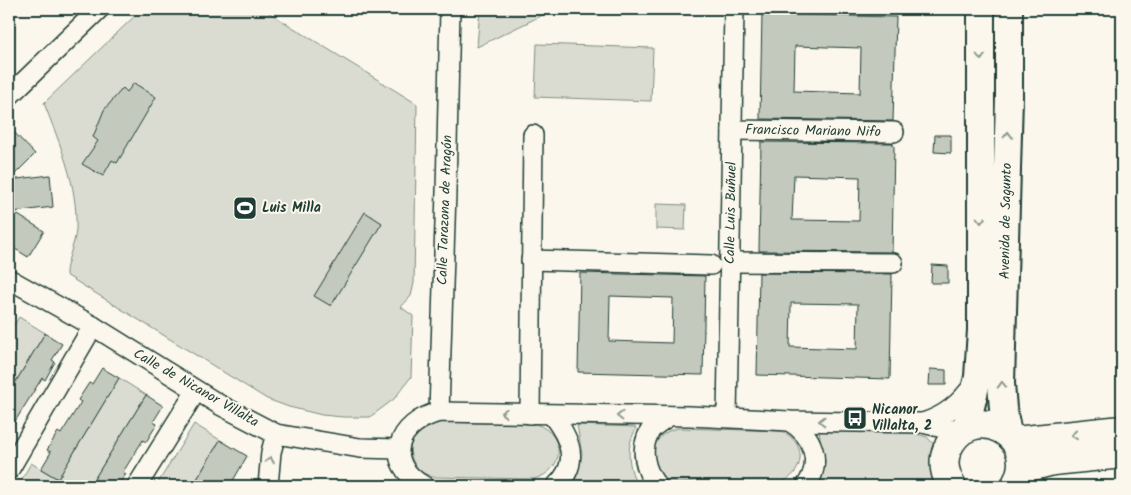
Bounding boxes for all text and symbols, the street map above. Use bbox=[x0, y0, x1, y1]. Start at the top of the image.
one-way arrow bbox=[976, 54, 986, 62]
street label: Francisco Mariano Nifo bbox=[745, 119, 881, 143]
one-way arrow bbox=[1003, 131, 1013, 138]
street label: Calle Tarazona de Aragón bbox=[431, 135, 459, 285]
street label: Calle Luis Buñuel bbox=[719, 161, 743, 264]
street label: Avenida de Sagunto bbox=[994, 163, 1018, 279]
sports icon: Luis Milla bbox=[232, 195, 258, 221]
place label: Luis Milla bbox=[262, 197, 321, 219]
one-way arrow bbox=[976, 216, 986, 224]
street label: Calle de Nicanor Villalta bbox=[129, 343, 263, 433]
one-way arrow bbox=[997, 381, 1007, 388]
place label: Nicanor Villalta, 2 bbox=[872, 399, 932, 437]
bus stop icon: Nicanor Villalta, 2 bbox=[842, 405, 868, 431]
one-way arrow bbox=[499, 408, 507, 418]
one-way arrow bbox=[616, 411, 624, 421]
one-way arrow bbox=[818, 416, 826, 427]
one-way arrow bbox=[1069, 429, 1077, 440]
one-way arrow bbox=[265, 456, 275, 464]

